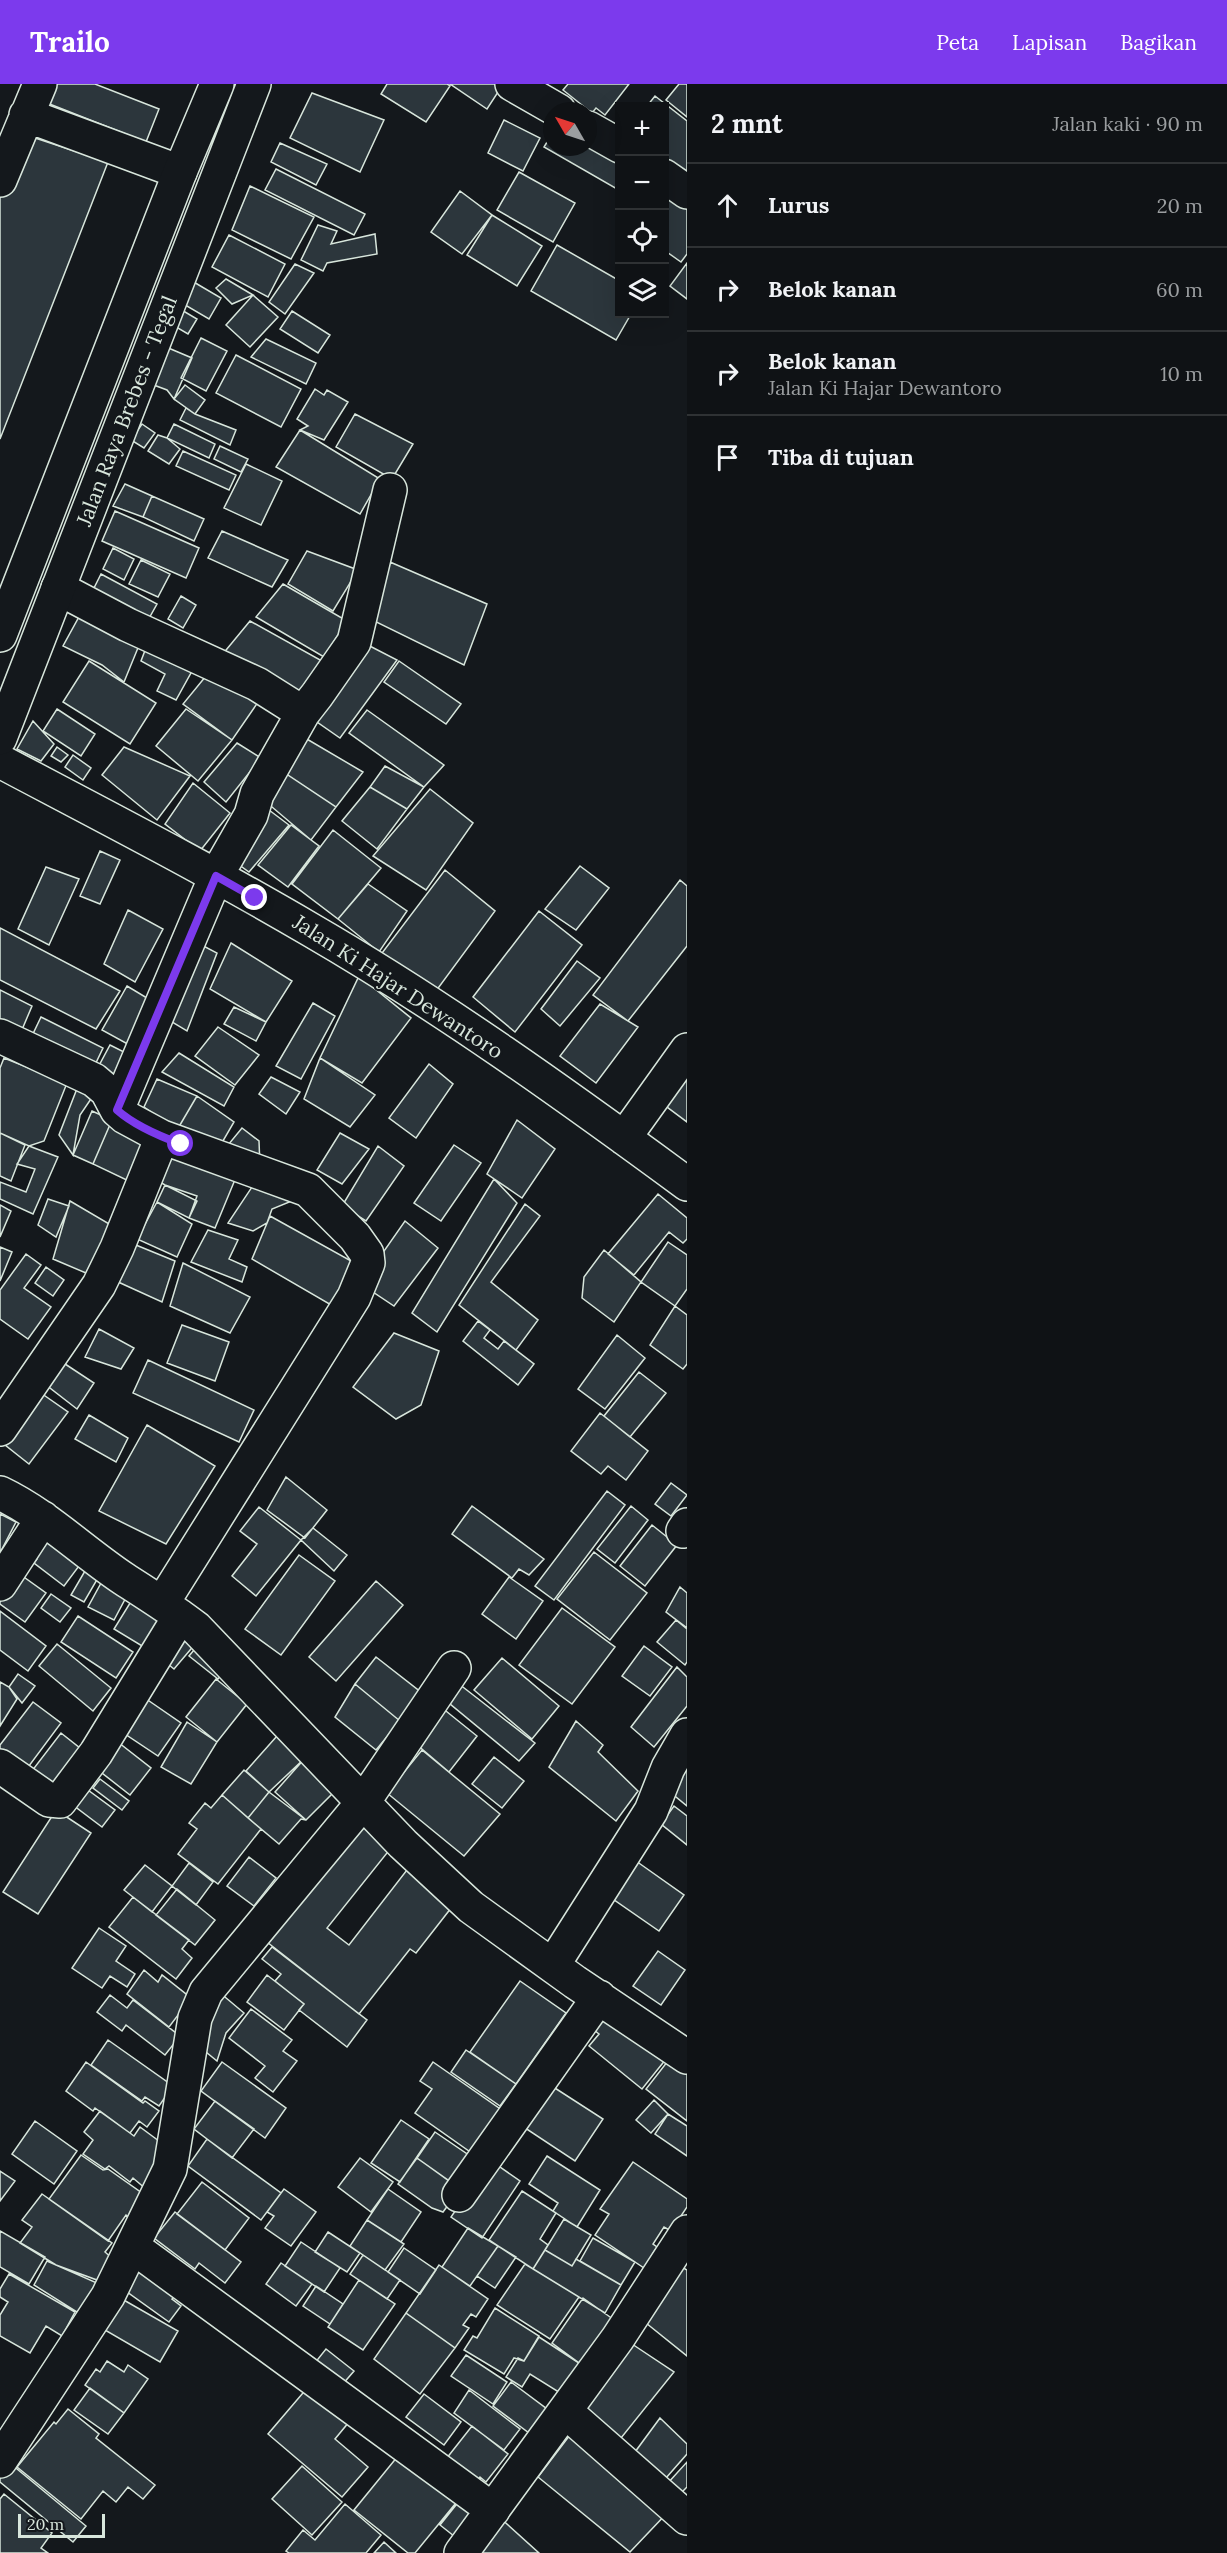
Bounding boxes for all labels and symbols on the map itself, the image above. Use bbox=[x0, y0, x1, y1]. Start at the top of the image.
north arrow bbox=[543, 102, 597, 156]
street label: Jalan Raya Brebes - Tegal bbox=[70, 292, 183, 531]
route end bbox=[241, 884, 267, 910]
street label: Jalan Ki Hajar Dewantoro bbox=[287, 908, 509, 1065]
route start bbox=[167, 1130, 193, 1156]
scale bar bbox=[18, 2511, 105, 2538]

